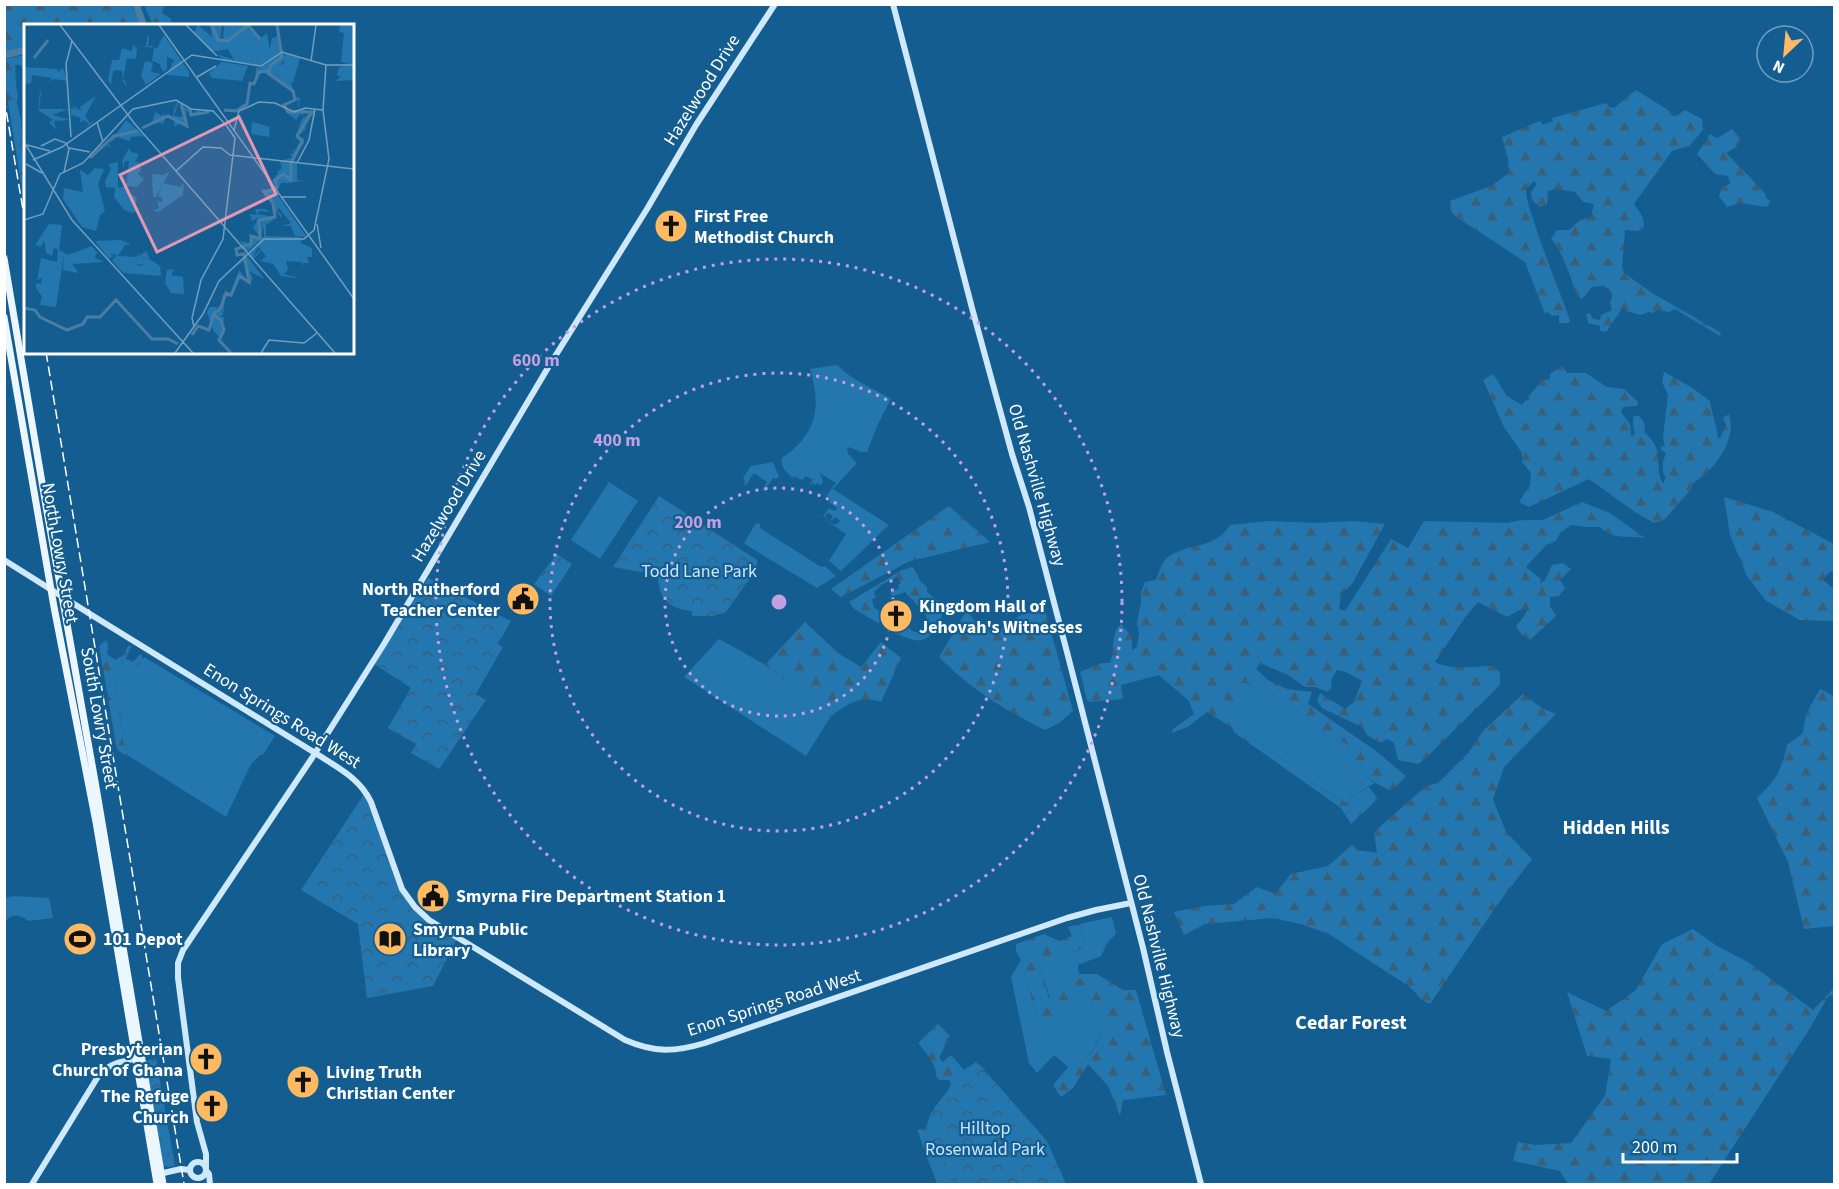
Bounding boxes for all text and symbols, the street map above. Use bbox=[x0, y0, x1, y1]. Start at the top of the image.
inset map bbox=[24, 24, 354, 354]
north arrow bbox=[1755, 24, 1815, 84]
street label: Hazelwood Drive bbox=[658, 30, 746, 150]
text: N bbox=[1769, 54, 1788, 79]
place label: First Free Methodist Church bbox=[694, 204, 834, 250]
church icon: First Free Methodist Church bbox=[653, 208, 689, 244]
text: 600 m bbox=[512, 348, 560, 373]
street label: Old Nashville Highway bbox=[1002, 401, 1072, 570]
text: 400 m bbox=[593, 428, 641, 453]
street label: Hazelwood Drive bbox=[406, 445, 492, 567]
street label: North Lowry Street bbox=[35, 481, 85, 625]
text: 200 m bbox=[674, 510, 722, 535]
park label: Todd Lane Park bbox=[641, 559, 757, 584]
place label: North Rutherford Teacher Center bbox=[362, 577, 501, 623]
public building icon: North Rutherford Teacher Center bbox=[505, 581, 541, 617]
centre of rings bbox=[769, 592, 789, 612]
place label: Kingdom Hall of Jehovah's Witnesses bbox=[919, 594, 1082, 640]
church icon: Kingdom Hall of Jehovah's Witnesses bbox=[878, 598, 914, 634]
street label: South Lowry Street bbox=[74, 645, 124, 791]
street label: Enon Springs Road West bbox=[198, 657, 366, 775]
district label: Hidden Hills bbox=[1562, 814, 1670, 842]
street label: Old Nashville Highway bbox=[1127, 871, 1192, 1041]
public building icon: Smyrna Fire Department Station 1 bbox=[415, 878, 451, 914]
place label: Smyrna Fire Department Station 1 bbox=[456, 884, 726, 909]
place label: Smyrna Public Library bbox=[413, 917, 529, 963]
sports icon: 101 Depot bbox=[62, 921, 98, 957]
library icon: Smyrna Public Library bbox=[372, 921, 408, 957]
place label: 101 Depot bbox=[103, 927, 183, 952]
street label: Enon Springs Road West bbox=[684, 963, 864, 1043]
district label: Cedar Forest bbox=[1295, 1009, 1407, 1037]
place label: Presbyterian Church of Ghana bbox=[52, 1037, 183, 1083]
church icon: Presbyterian Church of Ghana bbox=[188, 1041, 224, 1077]
place label: Living Truth Christian Center bbox=[326, 1060, 456, 1106]
church icon: Living Truth Christian Center bbox=[285, 1064, 321, 1100]
place label: The Refuge Church bbox=[101, 1084, 189, 1130]
church icon: The Refuge Church bbox=[194, 1088, 230, 1124]
park label: Hilltop Rosenwald Park bbox=[925, 1116, 1045, 1162]
scale bar bbox=[1623, 1126, 1737, 1164]
text: 200 m bbox=[1632, 1135, 1677, 1160]

